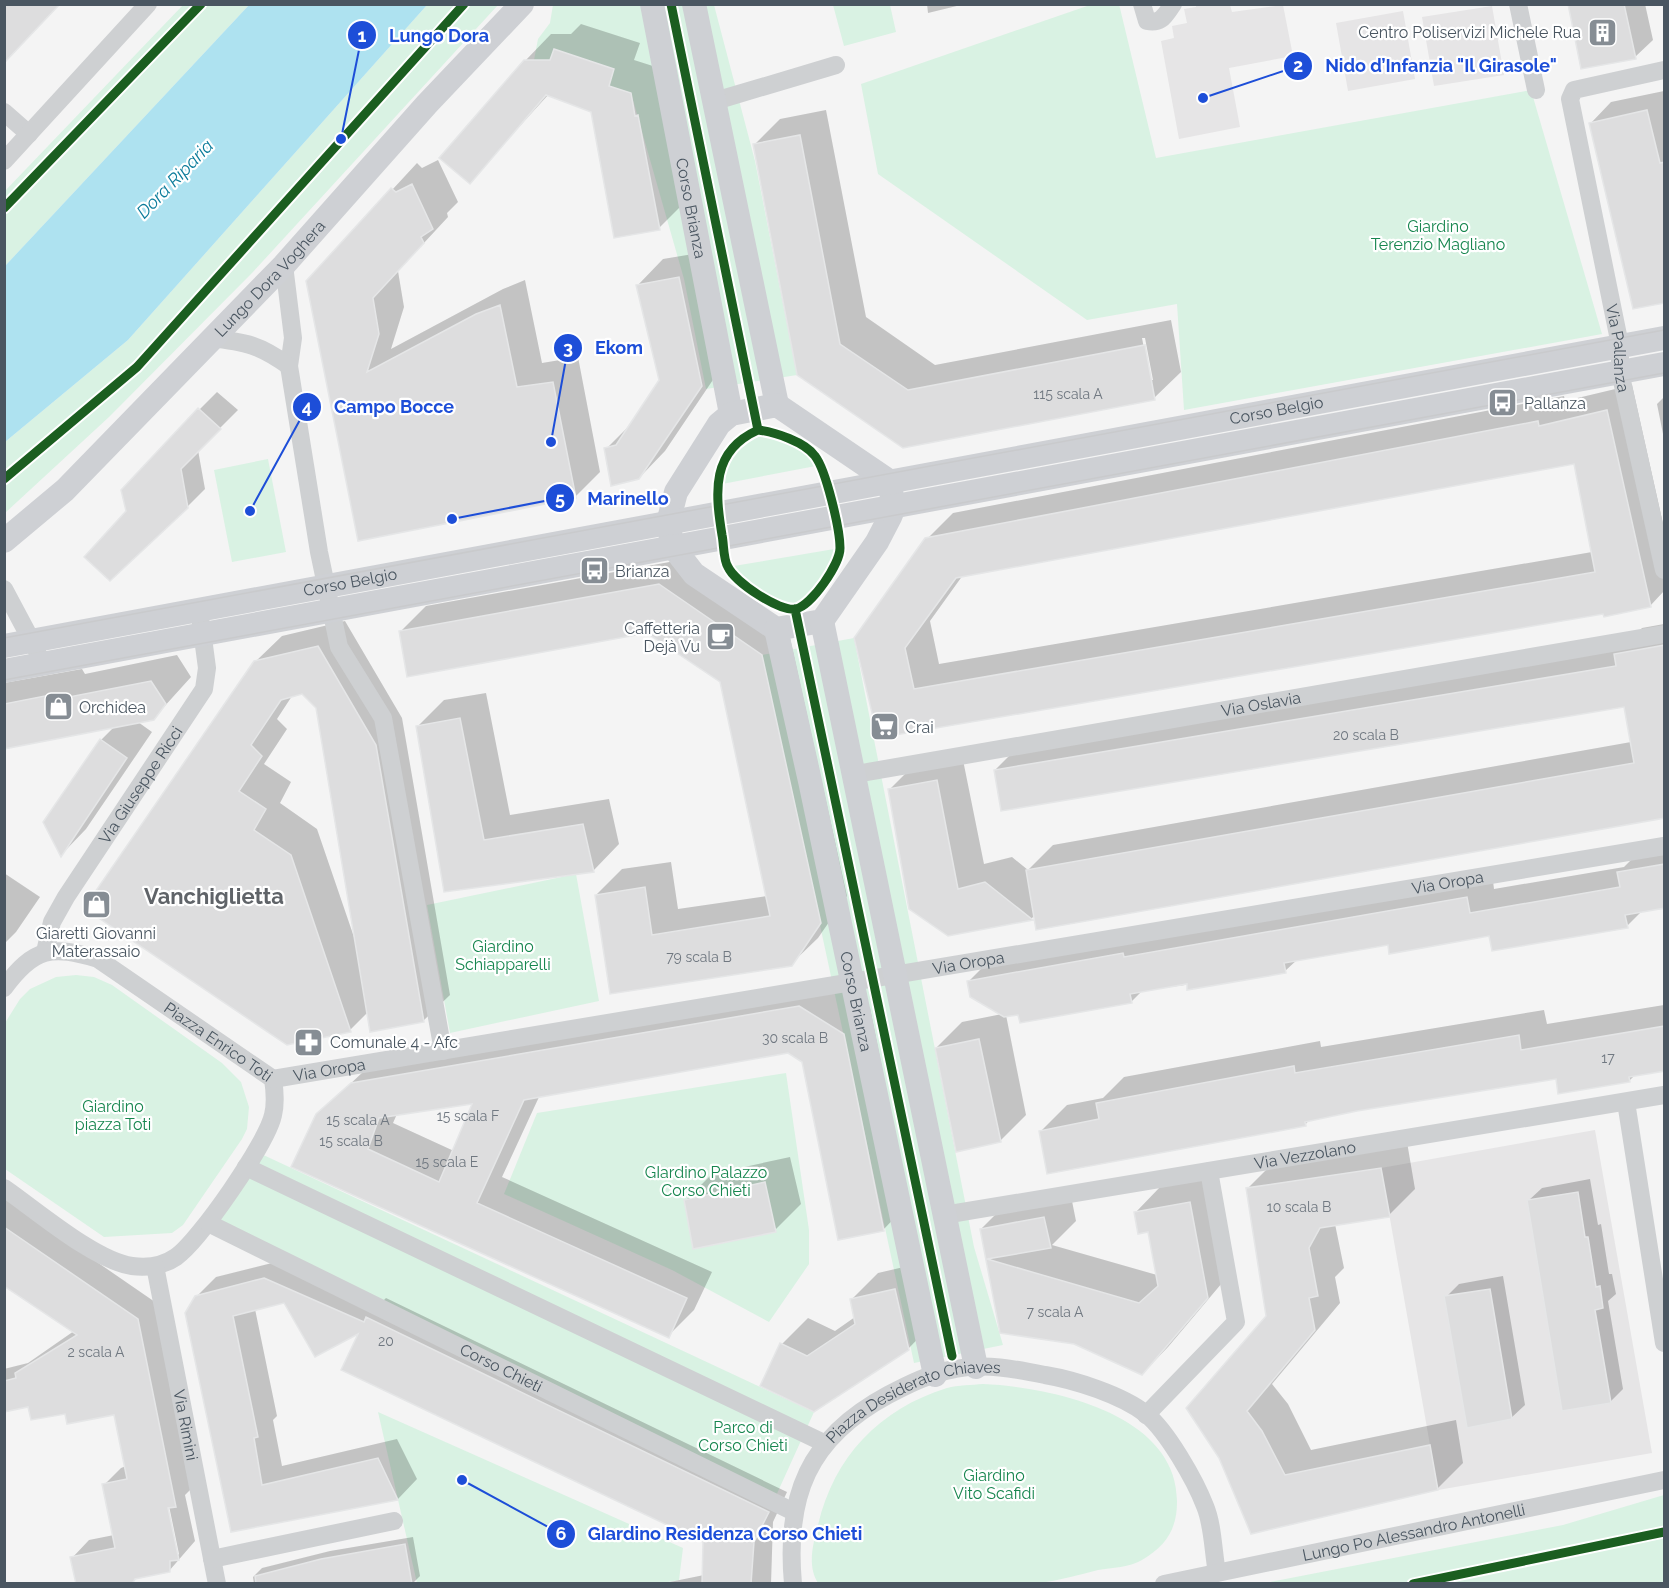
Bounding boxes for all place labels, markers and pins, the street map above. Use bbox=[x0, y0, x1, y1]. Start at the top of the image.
building icon: Centro Poliservizi Michele Rua bbox=[1586, 16, 1618, 48]
callout: Lungo Dora bbox=[347, 17, 501, 53]
place label: Centro Poliservizi Michele Rua bbox=[1358, 23, 1581, 42]
callout: Nido d’Infanzia "Il Girasole" bbox=[1283, 48, 1569, 84]
callout: Ekom bbox=[553, 330, 655, 366]
bus stop icon: Pallanza bbox=[1487, 387, 1519, 419]
callout: Campo Bocce bbox=[292, 389, 466, 425]
place label: Pallanza bbox=[1524, 394, 1586, 413]
callout: Marinello bbox=[545, 480, 681, 516]
bus stop icon: Brianza bbox=[578, 555, 610, 587]
place label: Brianza bbox=[615, 562, 669, 581]
place label: Caffetteria Dejà Vu bbox=[624, 619, 700, 656]
cafe icon: Caffetteria Dejà Vu bbox=[705, 621, 737, 653]
shop icon: Orchidea bbox=[42, 691, 74, 723]
place label: Orchidea bbox=[79, 698, 146, 717]
supermarket icon: Crai bbox=[868, 711, 900, 743]
place label: Crai bbox=[905, 718, 934, 737]
shop icon: Giaretti Giovanni Materassaio bbox=[80, 889, 112, 921]
place label: Giaretti Giovanni Materassaio bbox=[36, 924, 156, 961]
pharmacy icon: Comunale 4 - Afc bbox=[293, 1026, 325, 1058]
place label: Comunale 4 - Afc bbox=[330, 1033, 458, 1052]
callout: GIardino Residenza Corso Chieti bbox=[546, 1516, 875, 1552]

